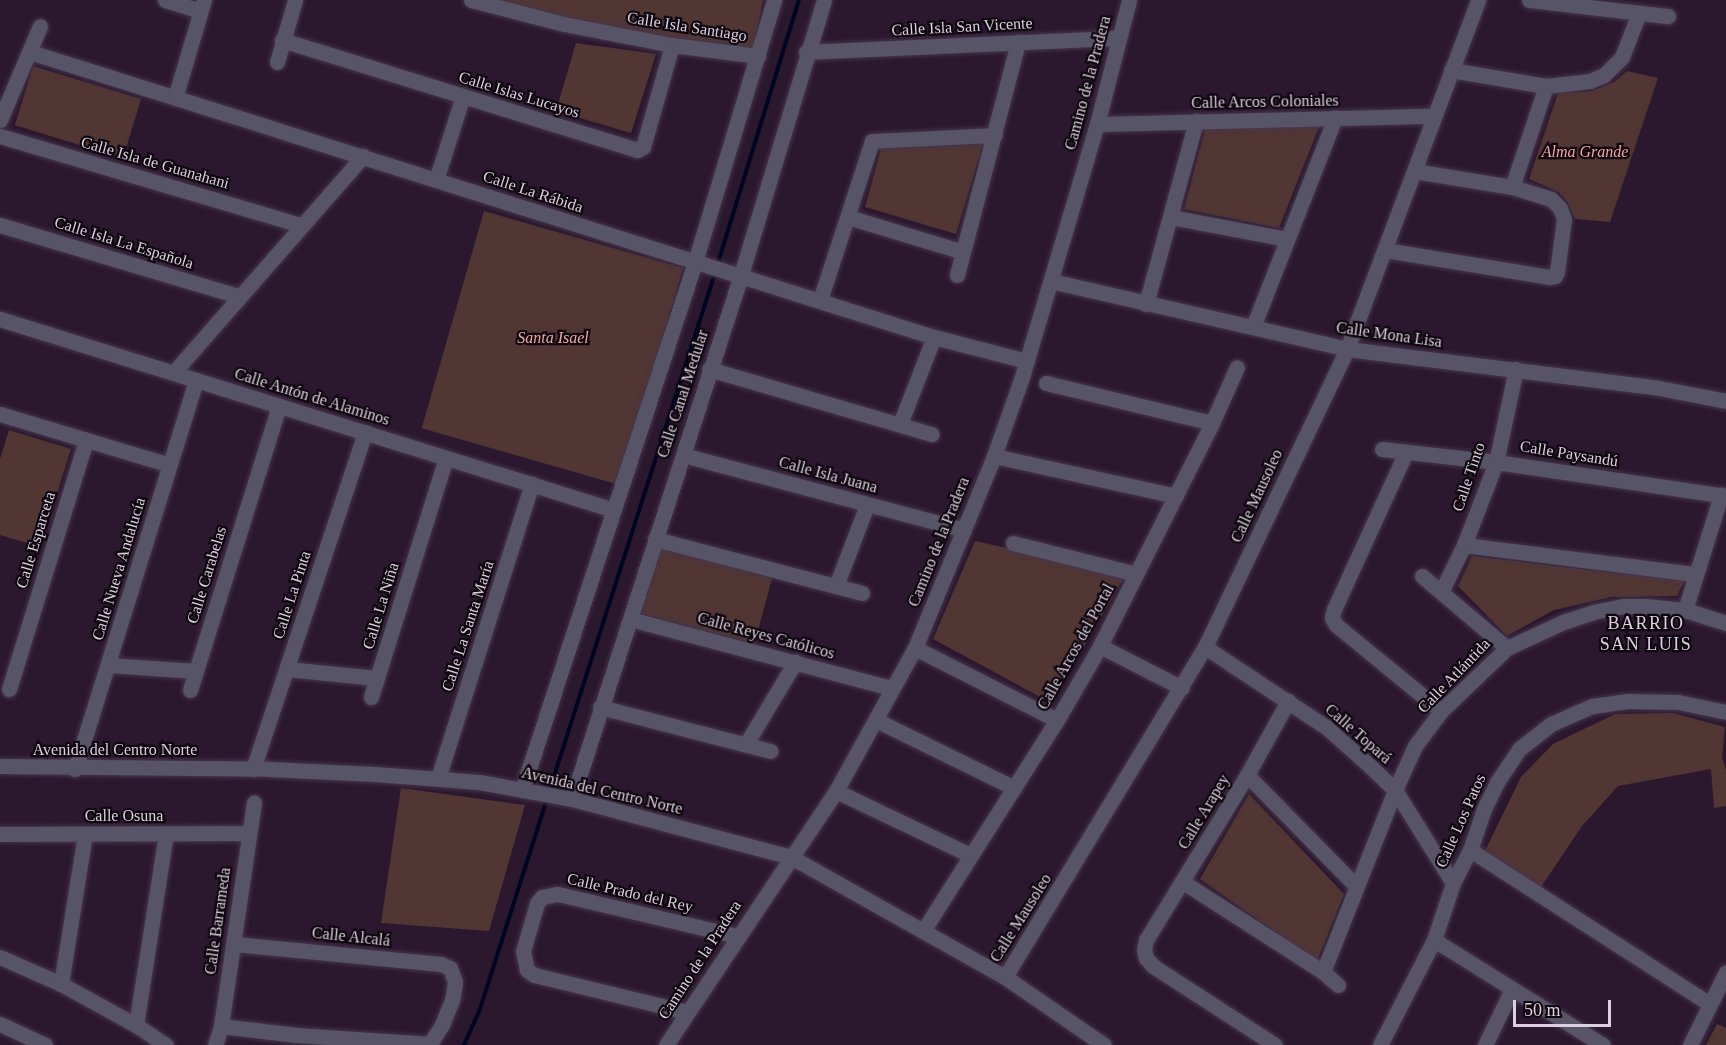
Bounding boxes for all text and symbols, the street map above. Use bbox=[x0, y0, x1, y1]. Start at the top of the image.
street label: Calle Isla Santiago bbox=[626, 8, 748, 46]
street label: Calle Isla San Vicente bbox=[891, 14, 1033, 40]
street label: Camino de la Pradera bbox=[1061, 14, 1115, 152]
street label: Calle Islas Lucayos bbox=[456, 68, 582, 122]
street label: Calle Arcos Coloniales bbox=[1191, 91, 1339, 113]
street label: Calle Isla de Guanahani bbox=[79, 133, 231, 193]
park label: Alma Grande bbox=[1542, 142, 1628, 162]
street label: Calle La Rábida bbox=[481, 167, 585, 217]
street label: Calle Isla La Española bbox=[52, 213, 196, 273]
street label: Calle Mona Lisa bbox=[1335, 318, 1443, 352]
park label: Santa Isael bbox=[517, 328, 589, 348]
street label: Calle Canal Medular bbox=[653, 328, 713, 460]
street label: Calle Antón de Alaminos bbox=[231, 364, 393, 430]
street label: Calle Paysandú bbox=[1519, 437, 1619, 471]
street label: Calle Tinto bbox=[1448, 440, 1490, 514]
street label: Calle Mausoleo bbox=[1227, 446, 1287, 546]
street label: Calle Isla Juana bbox=[777, 453, 879, 497]
street label: Camino de la Pradera bbox=[904, 474, 974, 610]
street label: Calle Esparceta bbox=[12, 489, 60, 591]
street label: Calle Nueva Andalucía bbox=[88, 495, 150, 643]
street label: Calle Carabelas bbox=[183, 524, 231, 626]
street label: Calle La Pinta bbox=[269, 549, 315, 641]
street label: Calle La Santa María bbox=[438, 558, 498, 694]
street label: Calle La Niña bbox=[359, 560, 403, 652]
street label: Calle Arcos del Portal bbox=[1033, 580, 1119, 714]
street label: Calle Reyes Católicos bbox=[695, 608, 837, 664]
district label: BARRIO SAN LUIS bbox=[1600, 613, 1692, 656]
street label: Calle Atlántida bbox=[1413, 634, 1495, 718]
street label: Calle Topará bbox=[1321, 700, 1395, 768]
street label: Avenida del Centro Norte bbox=[33, 740, 197, 760]
street label: Avenida del Centro Norte bbox=[520, 763, 684, 819]
street label: Calle Arapey bbox=[1174, 771, 1234, 853]
street label: Calle Los Patos bbox=[1432, 771, 1490, 871]
street label: Calle Osuna bbox=[85, 806, 163, 826]
street label: Calle Barrameda bbox=[201, 866, 235, 976]
street label: Calle Prado del Rey bbox=[565, 869, 695, 917]
street label: Calle Mausoleo bbox=[986, 870, 1056, 966]
street label: Camino de la Pradera bbox=[654, 897, 746, 1023]
street label: Calle Alcalá bbox=[310, 923, 392, 951]
scale bar bbox=[1516, 988, 1614, 1026]
text: 50 m bbox=[1524, 1000, 1561, 1020]

